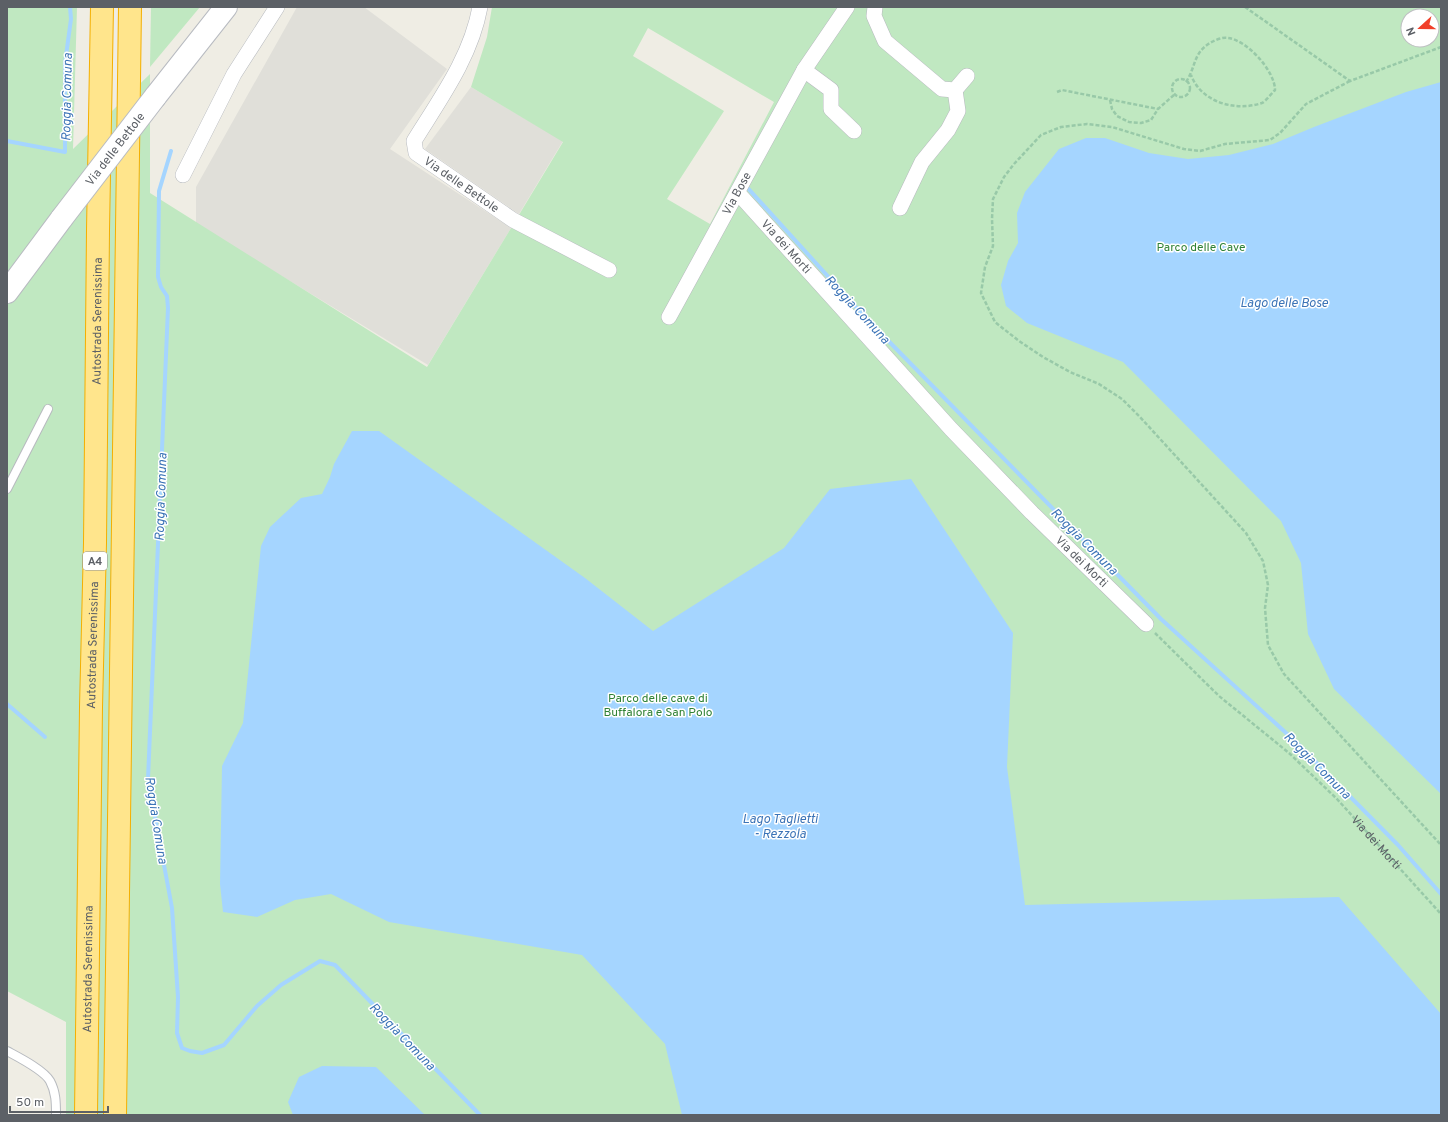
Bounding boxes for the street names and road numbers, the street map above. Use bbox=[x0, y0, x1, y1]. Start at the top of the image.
street label: Via delle Bettole bbox=[83, 110, 149, 190]
street label: Via delle Bettole bbox=[420, 154, 502, 217]
street label: Via Bose bbox=[719, 169, 756, 218]
street label: Via dei Morti bbox=[757, 217, 814, 278]
street label: Autostrada Serenissima bbox=[90, 257, 107, 385]
street label: Via dei Morti bbox=[1051, 533, 1111, 591]
road number: A4 bbox=[83, 552, 107, 570]
street label: Autostrada Serenissima bbox=[84, 581, 103, 709]
street label: Via dei Morti bbox=[1347, 813, 1404, 873]
street label: Autostrada Serenissima bbox=[80, 905, 98, 1033]

